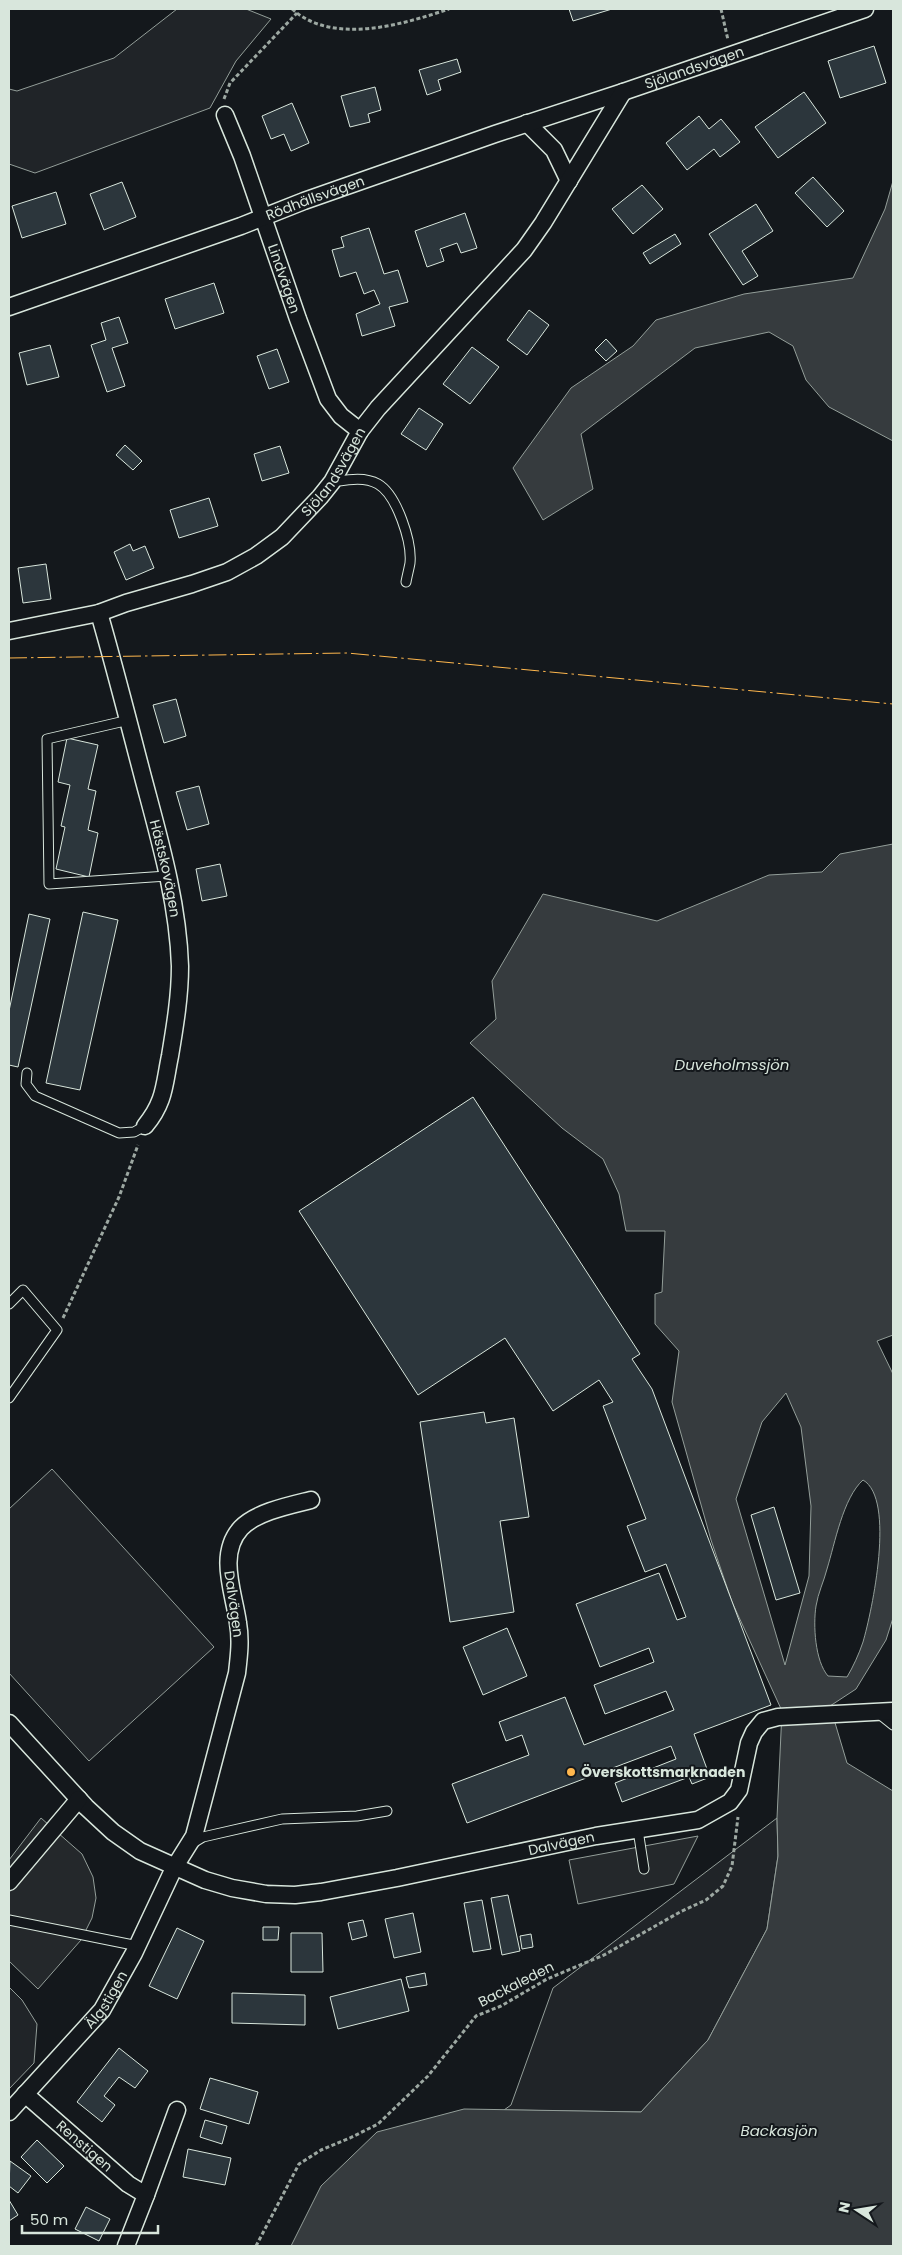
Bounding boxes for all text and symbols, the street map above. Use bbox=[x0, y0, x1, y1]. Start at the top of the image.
street label: Sjölandsvägen bbox=[642, 41, 747, 94]
street label: Rödhällsvägen bbox=[263, 171, 367, 225]
street label: Lindvägen bbox=[263, 241, 305, 316]
street label: Sjölandsvägen bbox=[296, 424, 370, 521]
street label: Hästskovägen bbox=[145, 817, 185, 919]
water label: Duveholmssjön bbox=[675, 1054, 789, 1075]
street label: Dalvägen bbox=[219, 1569, 249, 1639]
place label: Överskottsmarknaden bbox=[581, 1762, 745, 1782]
marker: Överskottsmarknaden bbox=[565, 1766, 577, 1778]
street label: Dalvägen bbox=[526, 1827, 596, 1860]
street label: Backaleden bbox=[475, 1956, 557, 2012]
street label: Älgstigen bbox=[80, 1967, 132, 2033]
street label: Renstigen bbox=[52, 2116, 117, 2176]
water label: Backasjön bbox=[740, 2120, 818, 2141]
north arrow bbox=[832, 2185, 882, 2235]
text: N bbox=[833, 2200, 855, 2215]
scale bar bbox=[22, 2202, 159, 2234]
text: 50 m bbox=[30, 2209, 68, 2230]

